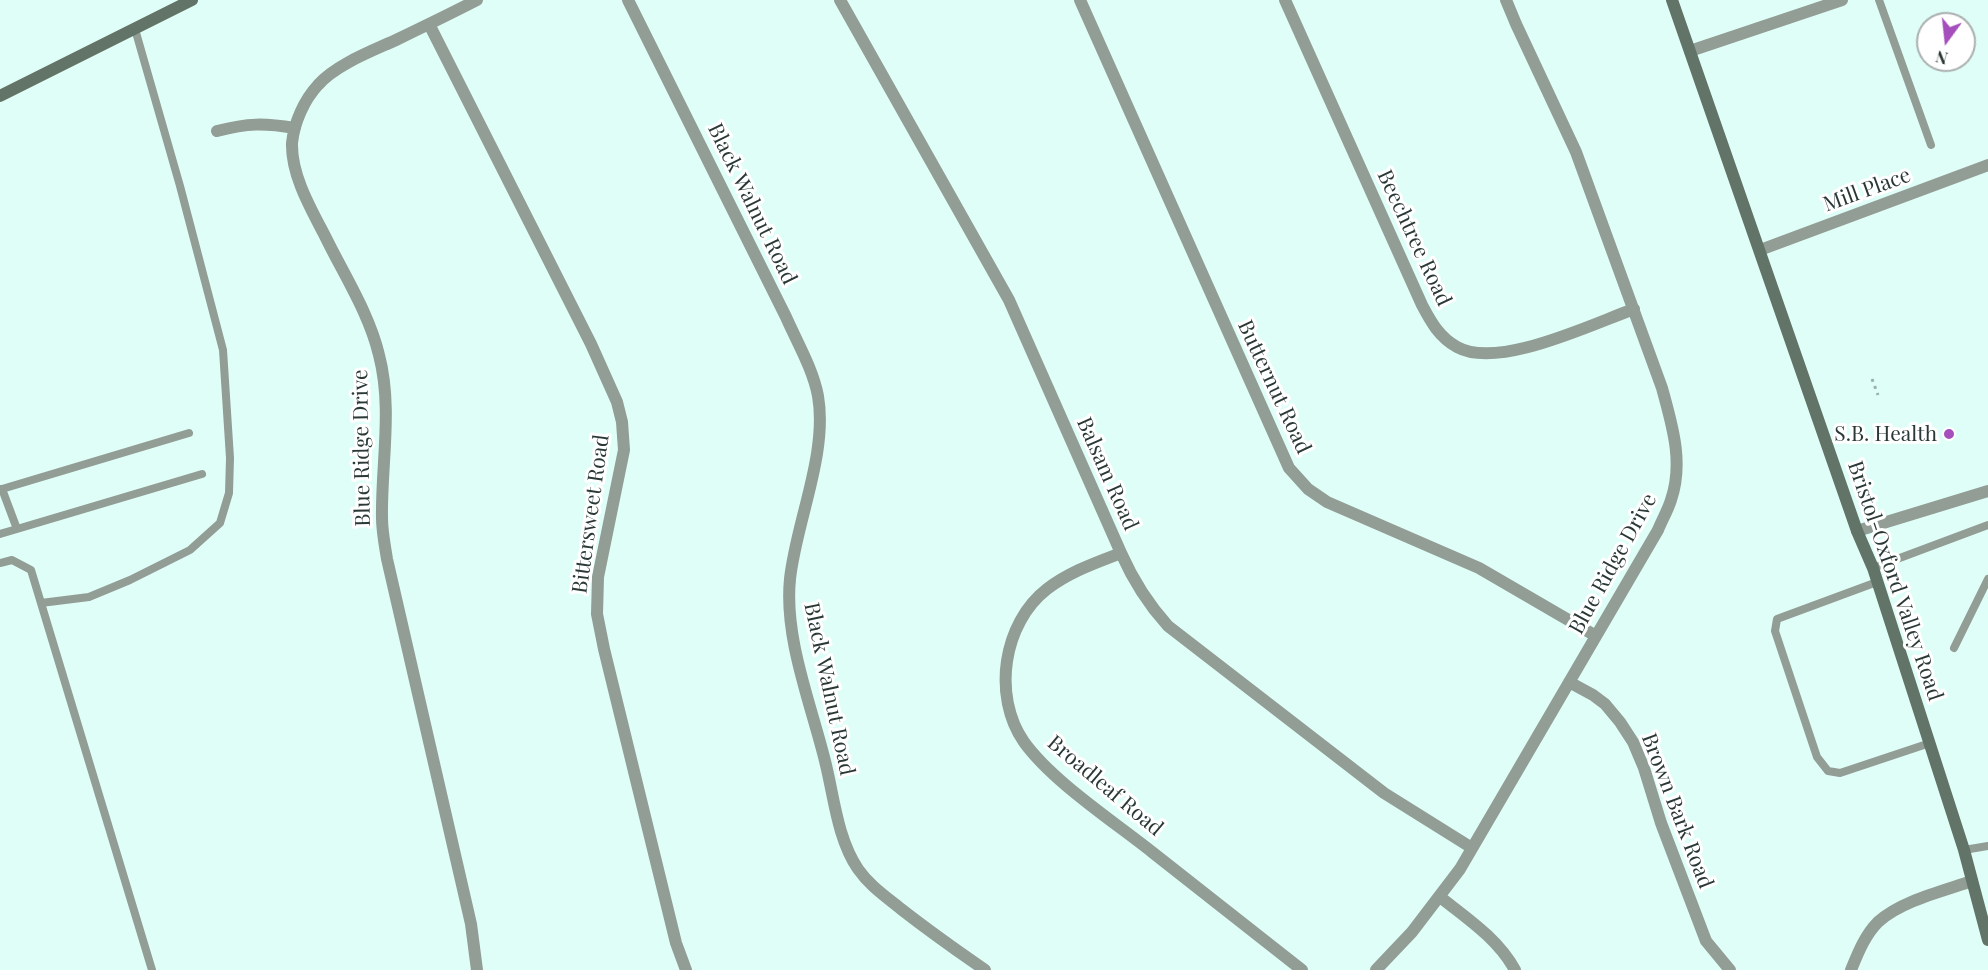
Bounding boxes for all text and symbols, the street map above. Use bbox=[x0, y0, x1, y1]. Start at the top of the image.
north arrow bbox=[1916, 12, 1976, 72]
text: N bbox=[1933, 46, 1950, 70]
street label: Black Walnut Road bbox=[702, 119, 802, 289]
street label: Mill Place bbox=[1820, 163, 1914, 217]
street label: Beechtree Road bbox=[1371, 166, 1457, 310]
street label: Butternut Road bbox=[1232, 316, 1316, 458]
street label: Blue Ridge Drive bbox=[348, 369, 376, 527]
street label: Balsam Road bbox=[1071, 414, 1143, 534]
place label: S.B. Health bbox=[1834, 421, 1937, 447]
marker: S.B. Health bbox=[1942, 427, 1956, 441]
street label: Bittersweet Road bbox=[567, 433, 615, 595]
street label: Bristol-Oxford Valley Road bbox=[1842, 458, 1948, 704]
street label: Blue Ridge Drive bbox=[1564, 489, 1662, 639]
street label: Black Walnut Road bbox=[798, 600, 860, 778]
street label: Broadleaf Road bbox=[1042, 730, 1168, 842]
street label: Brown Bark Road bbox=[1636, 730, 1718, 892]

